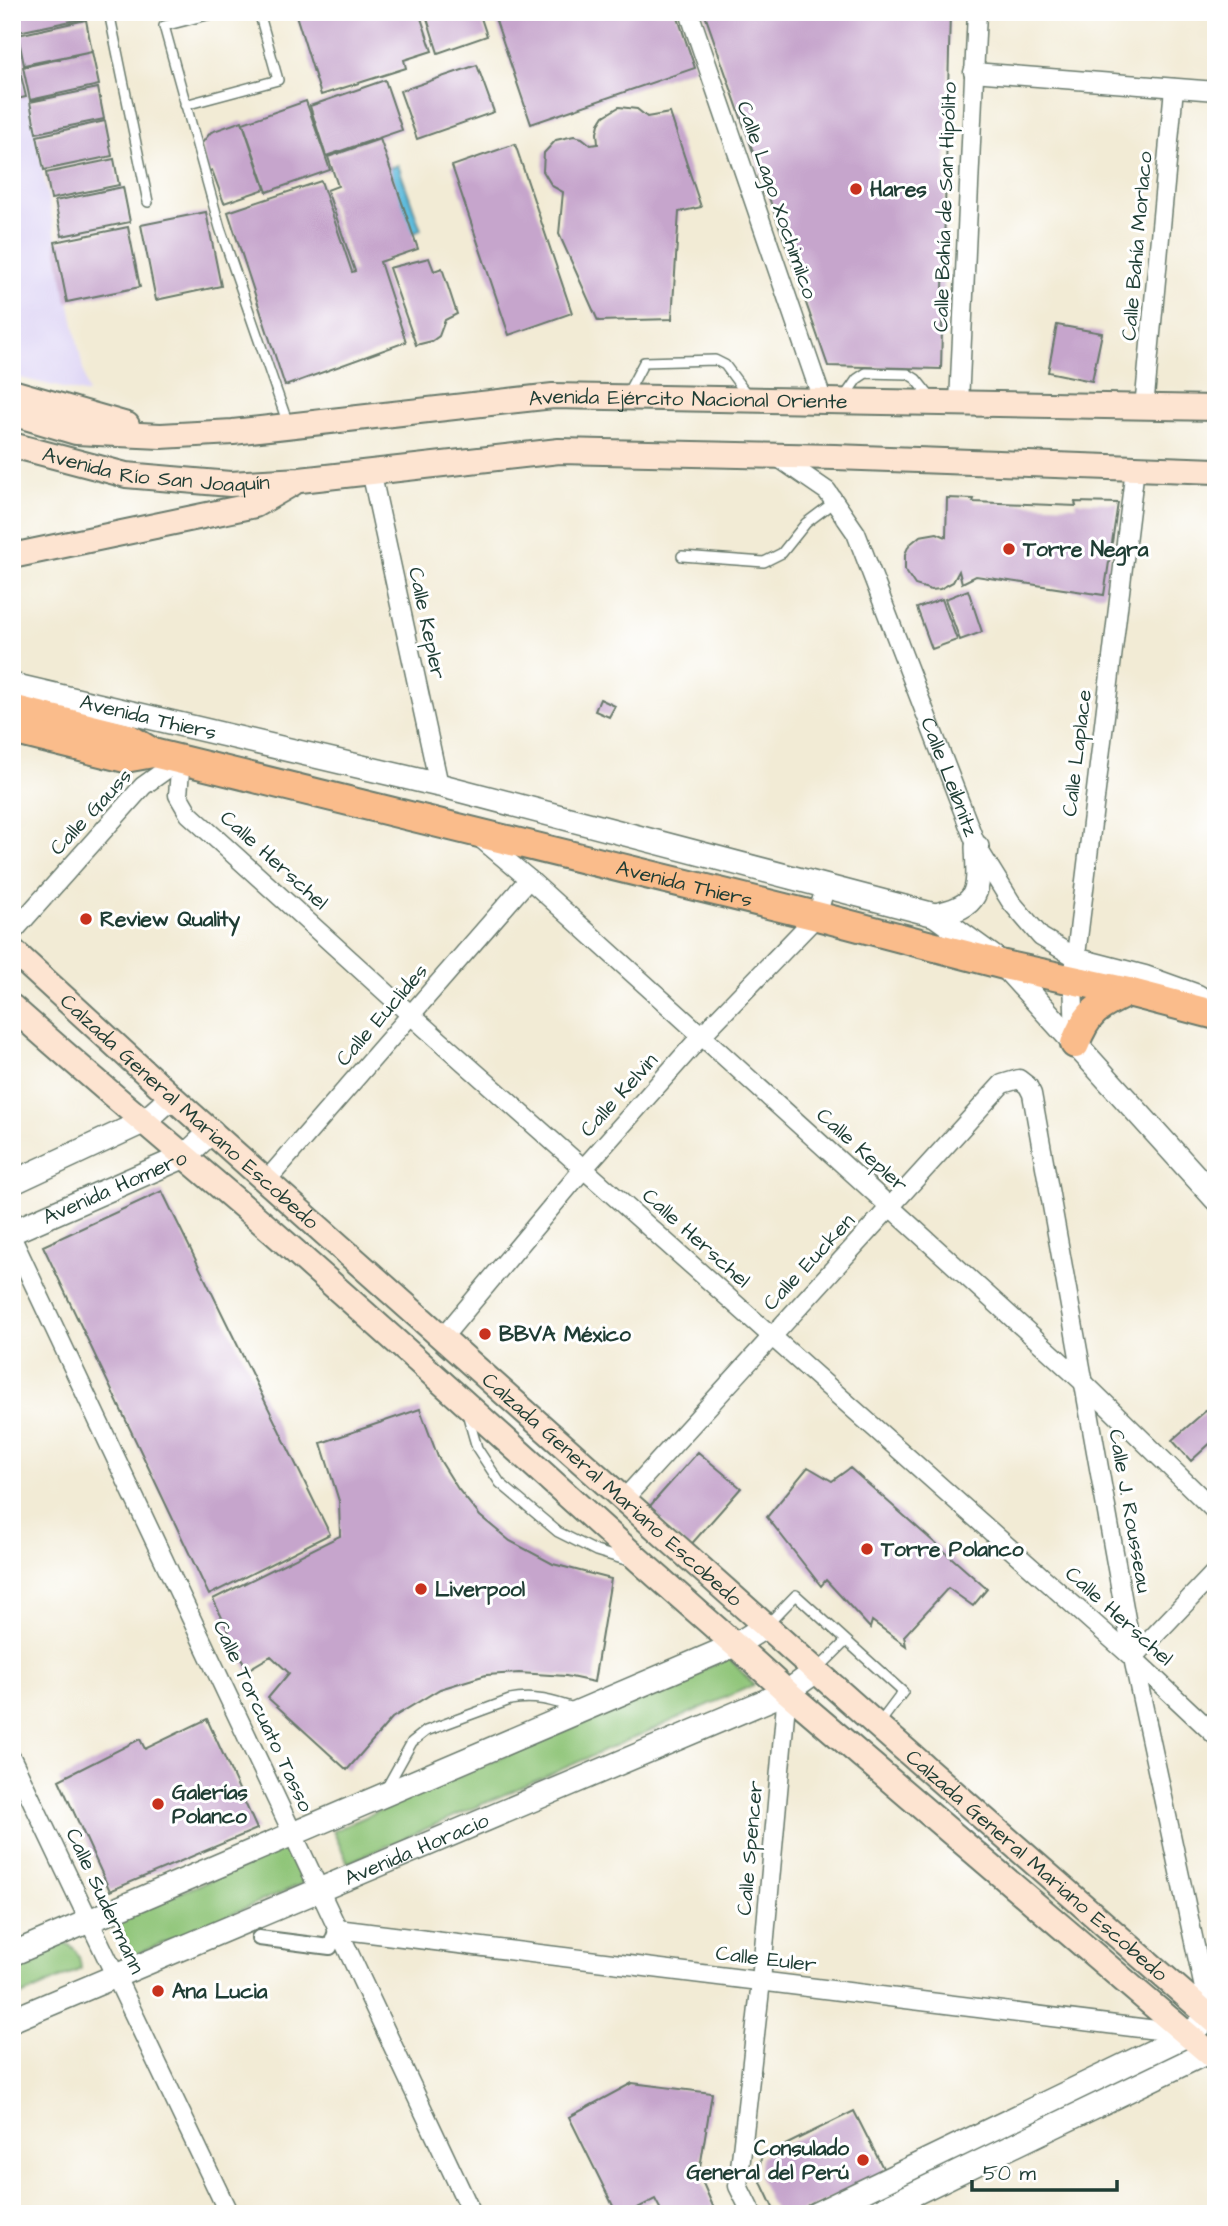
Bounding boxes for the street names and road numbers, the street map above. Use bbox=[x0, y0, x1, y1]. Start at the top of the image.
street label: Calle Bahía de San Hipólito bbox=[926, 81, 965, 332]
street label: Calle Lago Xochimilco bbox=[728, 97, 825, 304]
street label: Calle Bahía Morlaco bbox=[1114, 150, 1160, 342]
street label: Avenida Ejército Nacional Oriente bbox=[527, 381, 848, 416]
street label: Avenida Río San Joaquín bbox=[39, 439, 270, 499]
street label: Calle Kepler bbox=[400, 564, 453, 682]
street label: Avenida Thiers bbox=[77, 687, 220, 747]
street label: Calle Laplace bbox=[1055, 688, 1100, 818]
street label: Calle Leibnitz bbox=[914, 713, 986, 841]
street label: Calle Gauss bbox=[43, 762, 139, 862]
street label: Calle Herschel bbox=[214, 804, 334, 916]
street label: Avenida Thiers bbox=[613, 853, 756, 914]
street label: Calle Euclides bbox=[329, 957, 435, 1073]
street label: Calzada General Mariano Escobedo bbox=[54, 987, 326, 1236]
street label: Calle Kelvin bbox=[573, 1047, 665, 1143]
street label: Calle Kepler bbox=[809, 1101, 914, 1200]
street label: Avenida Homero bbox=[38, 1142, 191, 1231]
street label: Calle Herschel bbox=[636, 1182, 756, 1294]
street label: Calle Eucken bbox=[756, 1207, 862, 1317]
street label: Calzada General Mariano Escobedo bbox=[476, 1365, 749, 1613]
street label: Calle J. Rousseau bbox=[1101, 1427, 1159, 1595]
street label: Calle Herschel bbox=[1059, 1560, 1179, 1672]
street label: Calle Torcuato Tasso bbox=[206, 1615, 320, 1817]
street label: Calzada General Mariano Escobedo bbox=[899, 1742, 1174, 1988]
street label: Calle Spencer bbox=[730, 1779, 771, 1917]
street label: Avenida Horacio bbox=[340, 1805, 493, 1892]
street label: Calle Sudermann bbox=[59, 1823, 151, 1979]
street label: Calle Euler bbox=[714, 1938, 818, 1980]

